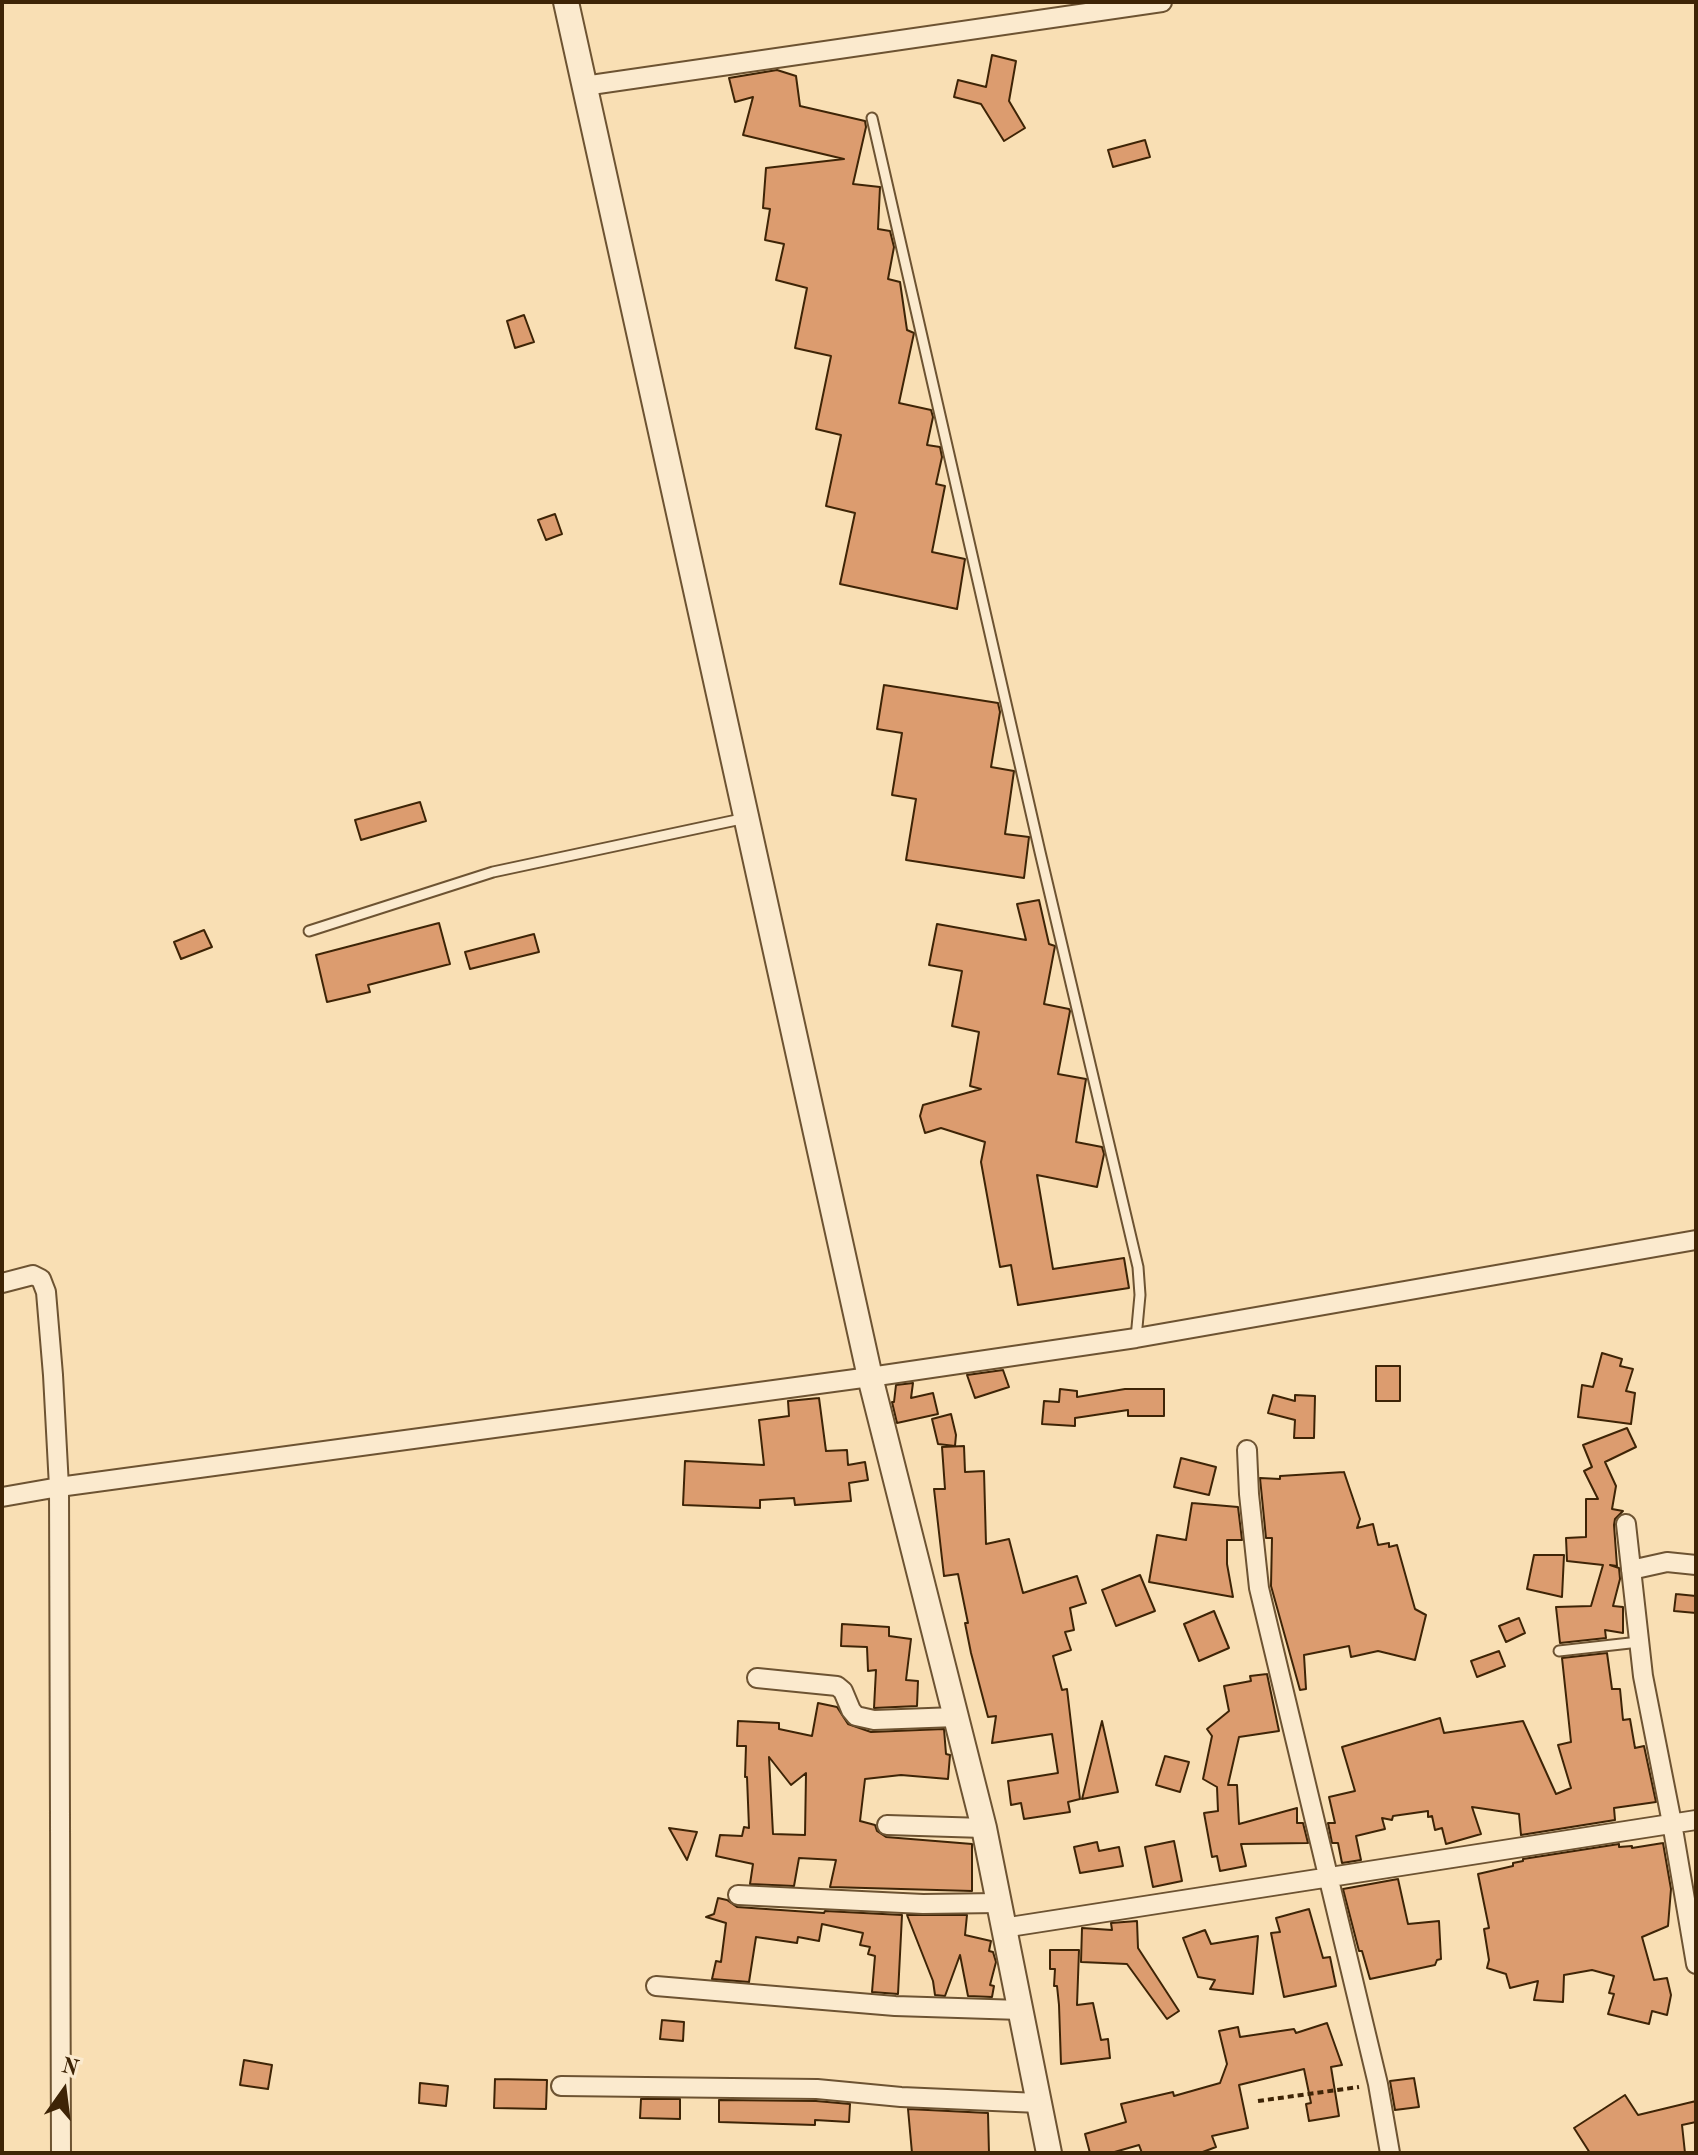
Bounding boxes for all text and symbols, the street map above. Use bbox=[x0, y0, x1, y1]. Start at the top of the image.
north arrow bbox=[24, 2051, 104, 2131]
text: N bbox=[59, 2055, 81, 2080]

